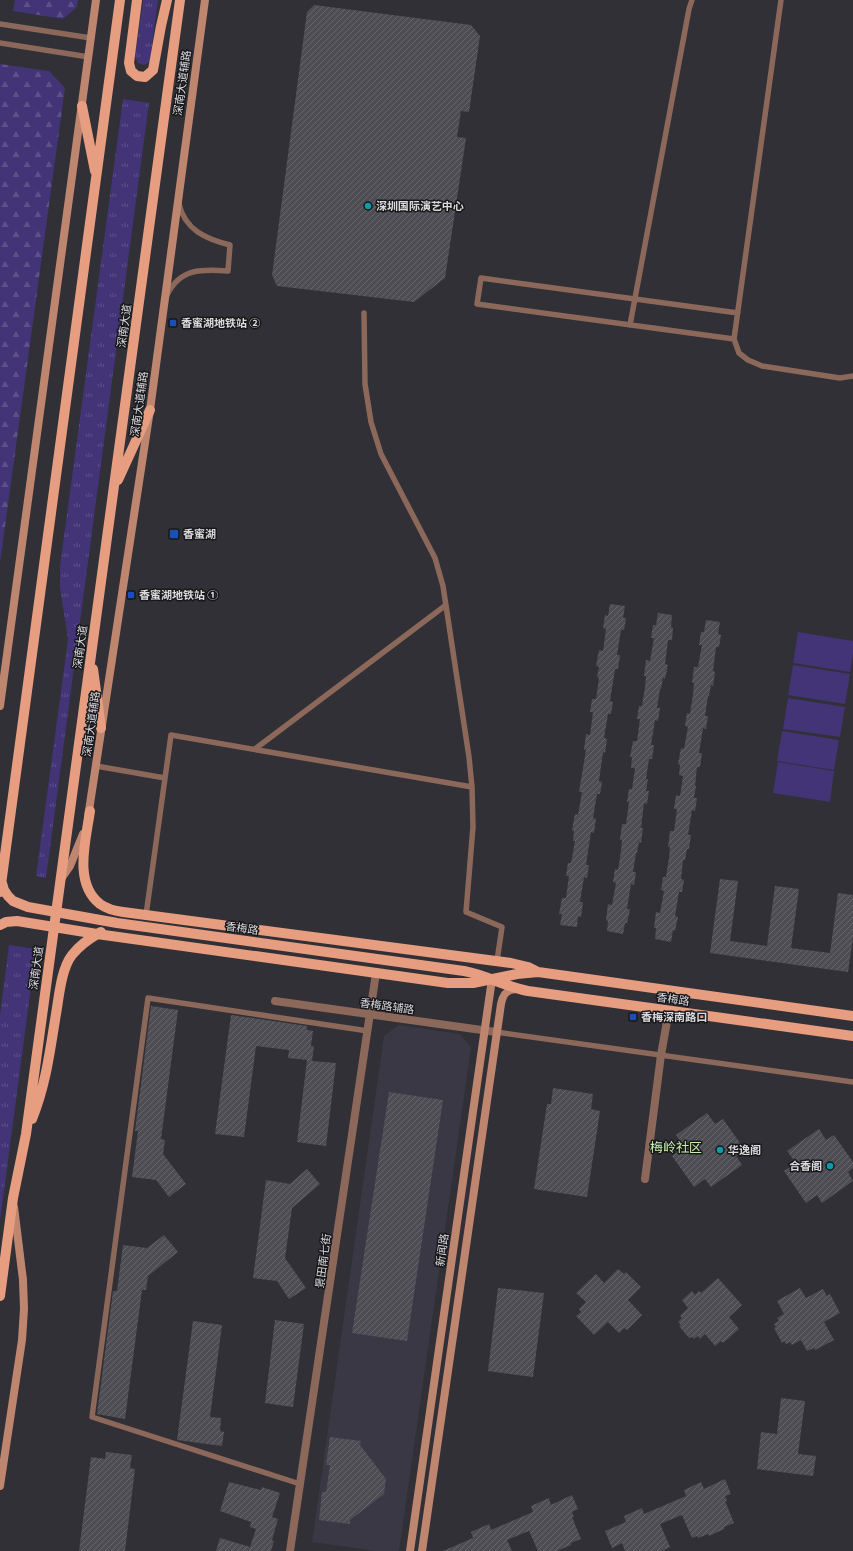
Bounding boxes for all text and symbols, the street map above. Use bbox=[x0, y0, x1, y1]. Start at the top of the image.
street label: 深南大道辅路 bbox=[169, 49, 195, 117]
place label: 深圳国际演艺中心 bbox=[376, 198, 464, 214]
marker: 深圳国际演艺中心 bbox=[363, 201, 373, 211]
street label: 深南大道 bbox=[113, 303, 135, 349]
place label: 香蜜湖地铁站 ② bbox=[181, 315, 260, 331]
marker: 香蜜湖地铁站 ② bbox=[168, 318, 178, 328]
street label: 深南大道辅路 bbox=[126, 370, 152, 438]
place label: 香蜜湖 bbox=[183, 526, 216, 542]
marker: 香蜜湖 bbox=[168, 528, 180, 540]
place label: 香蜜湖地铁站 ① bbox=[139, 587, 218, 603]
marker: 香蜜湖地铁站 ① bbox=[126, 590, 136, 600]
street label: 深南大道 bbox=[69, 624, 91, 670]
street label: 深南大道辅路 bbox=[78, 690, 104, 758]
street label: 香梅路 bbox=[225, 918, 259, 938]
street label: 深南大道 bbox=[25, 945, 47, 991]
street label: 香梅路 bbox=[656, 989, 690, 1009]
street label: 香梅路辅路 bbox=[359, 994, 415, 1018]
place label: 香梅深南路口 bbox=[641, 1009, 707, 1025]
marker: 香梅深南路口 bbox=[628, 1012, 638, 1022]
district label: 梅岭社区 bbox=[650, 1138, 702, 1157]
place label: 华逸阁 bbox=[728, 1142, 761, 1158]
marker: 华逸阁 bbox=[715, 1145, 725, 1155]
place label: 合香阁 bbox=[789, 1158, 822, 1174]
marker: 合香阁 bbox=[825, 1161, 835, 1171]
street label: 景田南七街 bbox=[311, 1233, 335, 1289]
street label: 新闻路 bbox=[432, 1233, 452, 1267]

